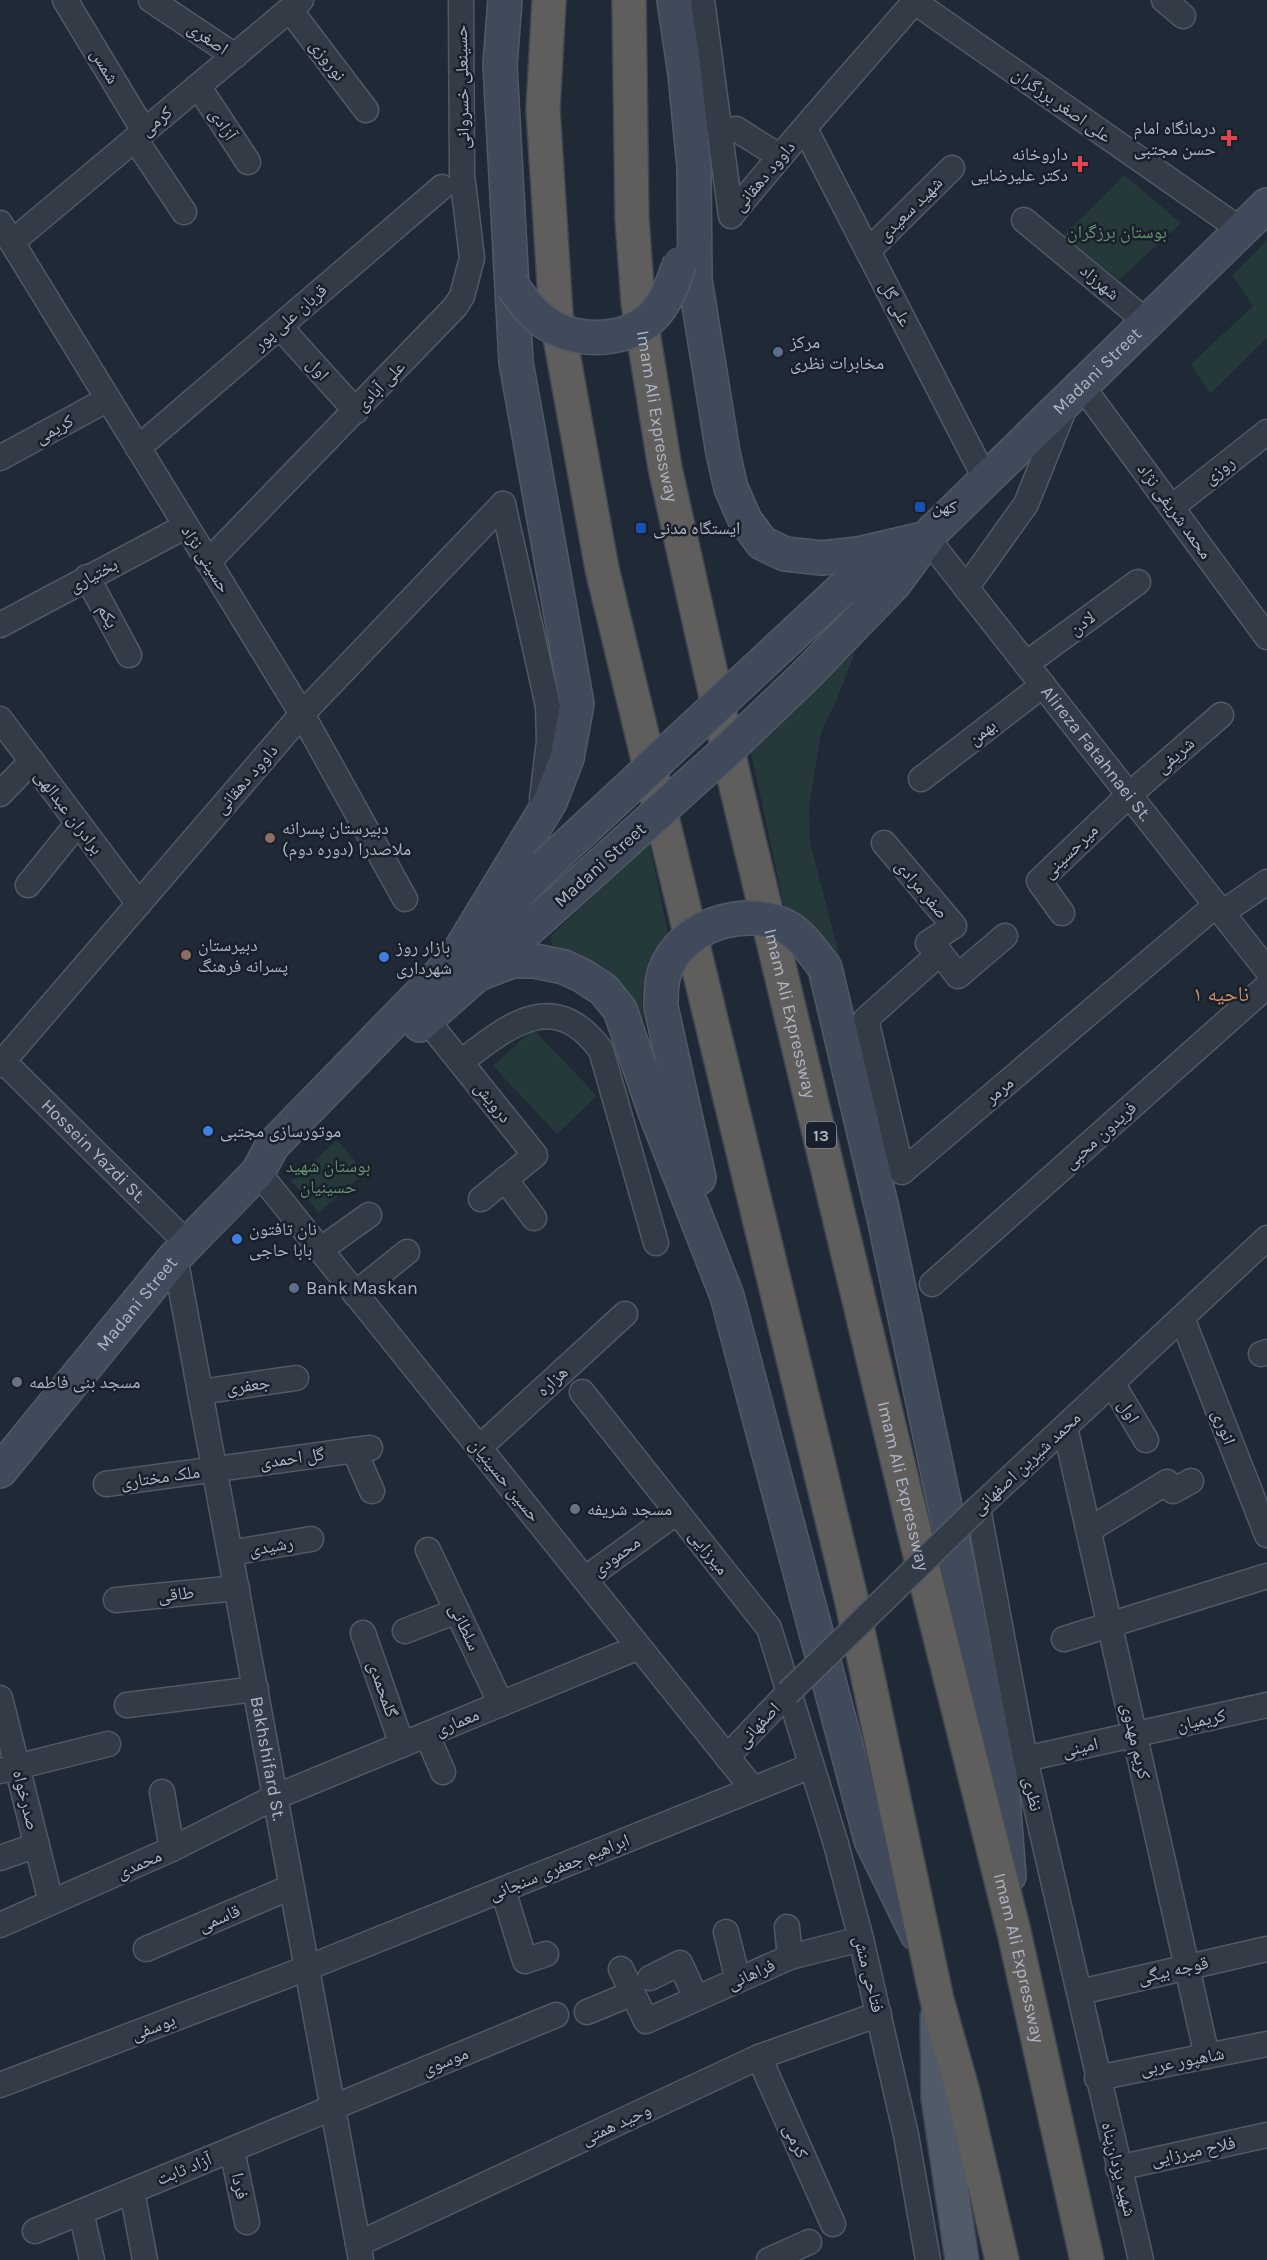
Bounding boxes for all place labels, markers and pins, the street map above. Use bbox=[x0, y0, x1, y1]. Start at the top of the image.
place label: درمانگاه امام حسن مجتبی bbox=[1134, 117, 1216, 160]
marker: درمانگاه امام حسن مجتبی bbox=[1220, 129, 1238, 147]
place label: داروخانه دکتر علیرضایی bbox=[971, 143, 1068, 186]
marker: داروخانه دکتر علیرضایی bbox=[1073, 157, 1087, 171]
place label: مرکز مخابرات نظری bbox=[789, 331, 884, 374]
marker: مرکز مخابرات نظری bbox=[771, 345, 785, 359]
place label: کهن bbox=[932, 496, 957, 518]
marker: کهن bbox=[913, 500, 927, 514]
place label: ایستگاه مدنی bbox=[653, 517, 740, 539]
marker: ایستگاه مدنی bbox=[634, 521, 648, 535]
place label: دبيرستان پسرانه ملاصدرا (دوره دوم) bbox=[282, 817, 411, 861]
marker: دبيرستان پسرانه ملاصدرا (دوره دوم) bbox=[263, 831, 277, 845]
place label: دبیرستان پسرانه فرهنگ bbox=[198, 934, 288, 977]
place label: بازار روز شهرداری bbox=[395, 936, 452, 979]
marker: دبیرستان پسرانه فرهنگ bbox=[179, 948, 193, 962]
marker: بازار روز شهرداری bbox=[377, 950, 391, 964]
place label: موتورسازی مجتبی bbox=[220, 1120, 341, 1142]
marker: موتورسازی مجتبی bbox=[201, 1124, 215, 1138]
place label: نان تافتون بابا حاجی bbox=[249, 1218, 317, 1261]
marker: نان تافتون بابا حاجی bbox=[230, 1232, 244, 1246]
place label: Bank Maskan bbox=[306, 1277, 418, 1299]
marker: Bank Maskan bbox=[287, 1281, 301, 1295]
place label: مسجد بنی فاطمه bbox=[29, 1371, 140, 1393]
marker: مسجد بنی فاطمه bbox=[10, 1375, 24, 1389]
place label: مسجد شریفه bbox=[587, 1498, 672, 1520]
marker: مسجد شریفه bbox=[568, 1502, 582, 1516]

